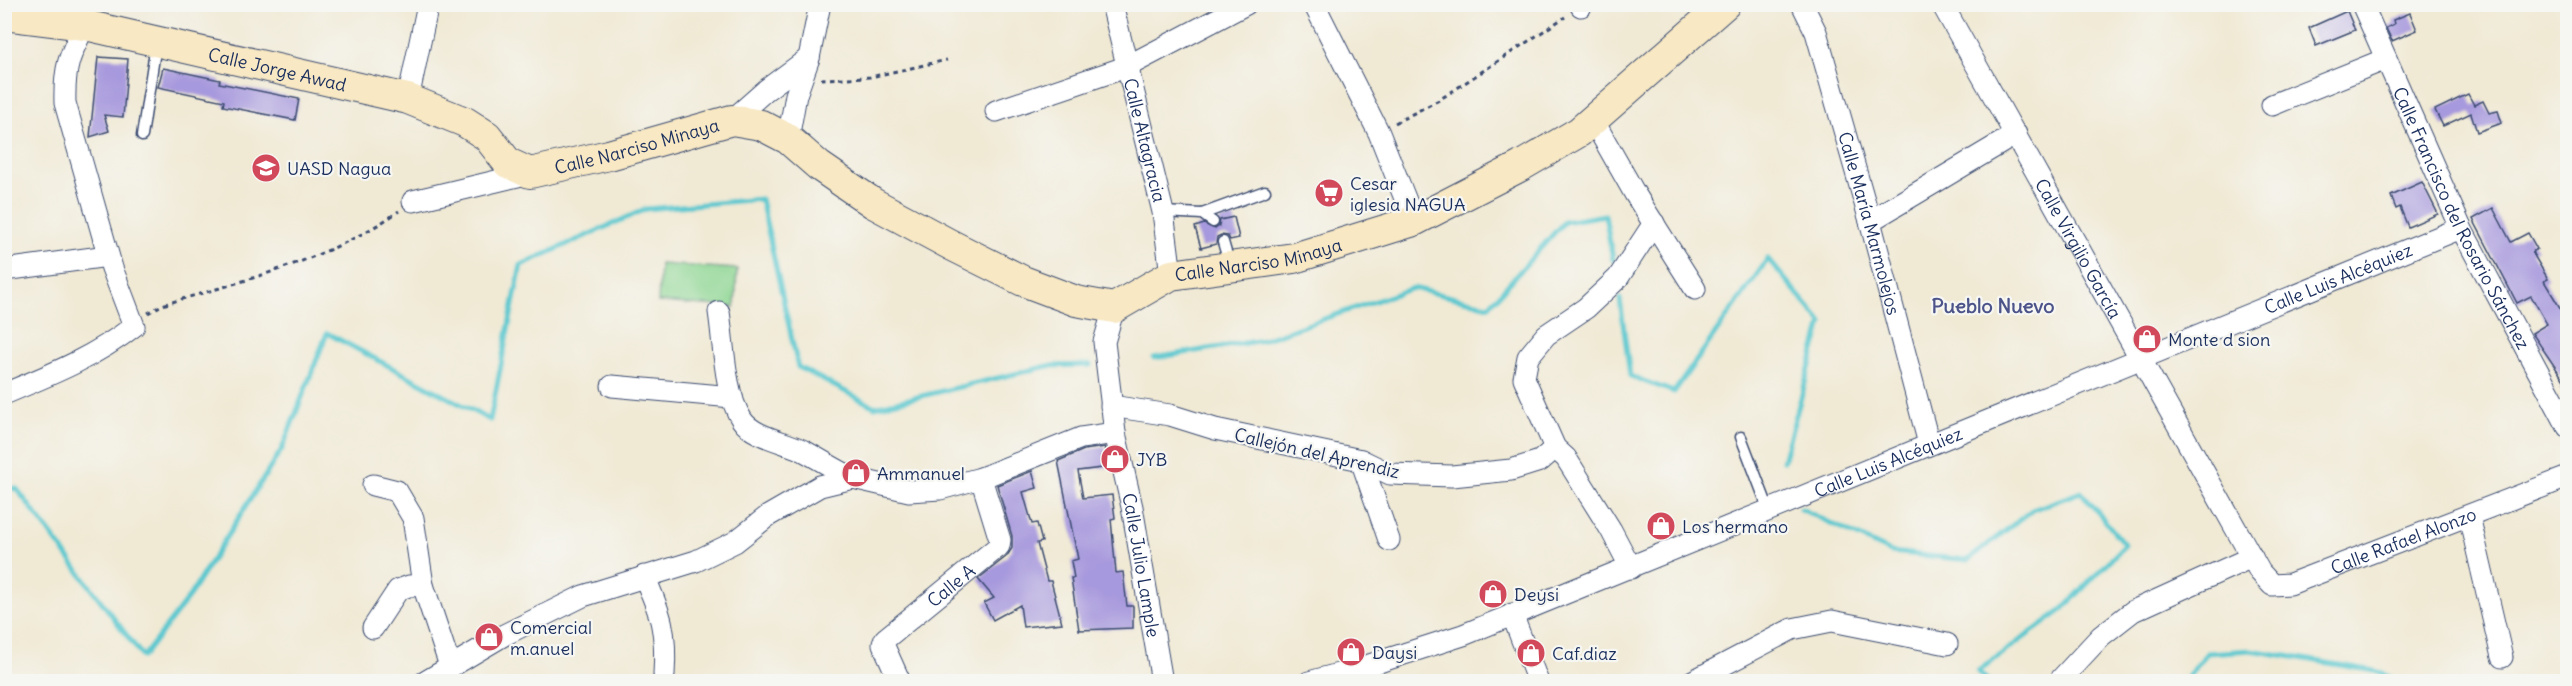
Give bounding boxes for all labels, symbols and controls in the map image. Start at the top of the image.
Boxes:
street label: Calle Jorge Awad [206,42,349,96]
street label: Calle Altagracia [1119,76,1172,204]
street label: Calle Francisco del Rosario Sánchez [2388,83,2536,353]
street label: Calle Narciso Minaya [552,113,722,179]
street label: Calle María Marmolejos [1834,129,1906,317]
school or university icon: UASD Nagua [250,152,282,184]
place label: UASD Nagua [287,157,391,180]
place label: Cesar iglesia NAGUA [1350,172,1465,216]
street label: Calle Virgilio García [2030,174,2127,322]
supermarket icon: Cesar iglesia NAGUA [1313,177,1345,209]
street label: Calle Narciso Minaya [1173,233,1344,286]
street label: Calle Luis Alcéquiez [2261,238,2416,319]
district label: Pueblo Nuevo [1932,293,2054,318]
shop icon: Monte d sion [2131,323,2163,355]
place label: Monte d sion [2168,328,2270,351]
street label: Calle Luis Alcéquiez [1811,421,1966,502]
street label: Callejón del Aprendiz [1232,423,1402,483]
shop icon: JYB [1099,443,1131,475]
place label: JYB [1136,448,1167,471]
shop icon: Ammanuel [840,457,872,489]
place label: Ammanuel [877,462,965,485]
street label: Calle Julio Lample [1118,491,1166,639]
street label: Calle Rafael Alonzo [2327,502,2479,579]
shop icon: Los hermano [1645,510,1677,542]
place label: Los hermano [1682,515,1788,538]
street label: Calle A [922,559,980,612]
shop icon: Deysi [1477,578,1509,610]
place label: Deysi [1514,583,1559,606]
place label: Comercial m.anuel [510,616,592,660]
shop icon: Comercial m.anuel [473,621,505,653]
shop icon: Daysi [1335,636,1367,668]
shop icon: Caf.diaz [1515,637,1547,669]
place label: Daysi [1372,641,1417,664]
place label: Caf.diaz [1552,642,1617,665]

